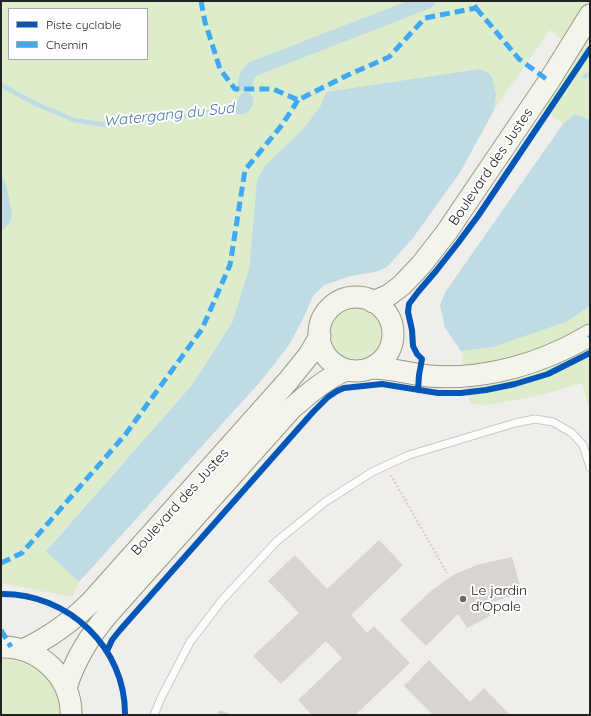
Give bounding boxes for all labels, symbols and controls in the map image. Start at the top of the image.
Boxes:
legend [8,8,148,60]
text: Piste cyclable [46,17,121,32]
text: Chemin [46,37,88,52]
water label: Watergang du Sud [103,99,235,131]
street label: Boulevard des Justes [445,105,537,229]
street label: Boulevard des Justes [128,445,232,559]
place label: Le jardin d'Opale [471,583,527,616]
marker: Le jardin d'Opale [458,594,468,604]

